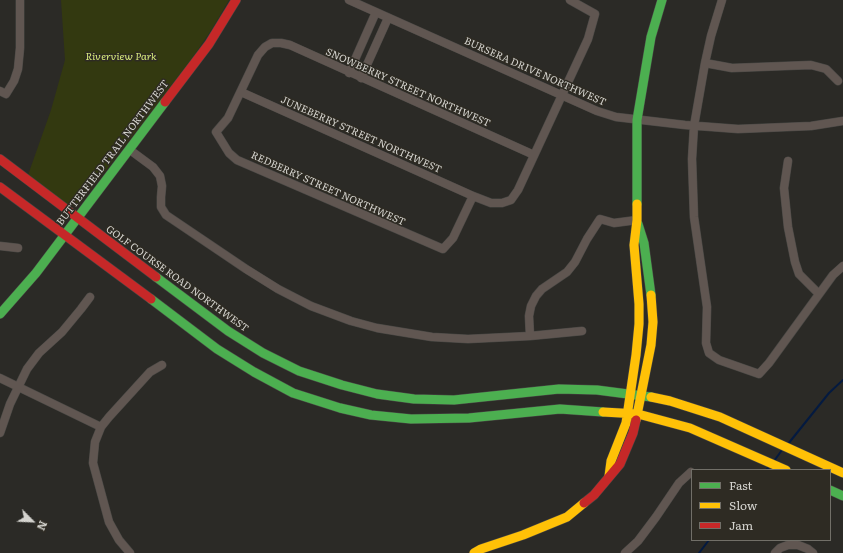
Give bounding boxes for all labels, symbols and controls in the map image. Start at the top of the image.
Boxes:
street label: BURSERA DRIVE NORTHWEST [462,35,608,109]
street label: SNOWBERRY STREET NORTHWEST [324,46,492,130]
park label: Riverview Park [86,51,156,63]
street label: BUTTERFIELD TRAIL NORTHWEST [54,78,172,228]
street label: JUNEBERRY STREET NORTHWEST [279,94,443,176]
street label: REDBERRY STREET NORTHWEST [249,149,407,229]
street label: GOLF COURSE ROAD NORTHWEST [103,223,251,335]
legend [691,469,831,541]
text: Fast [729,476,752,494]
text: Slow [729,496,757,514]
north arrow [12,501,52,541]
text: Jam [729,516,753,534]
text: N [34,518,52,533]

